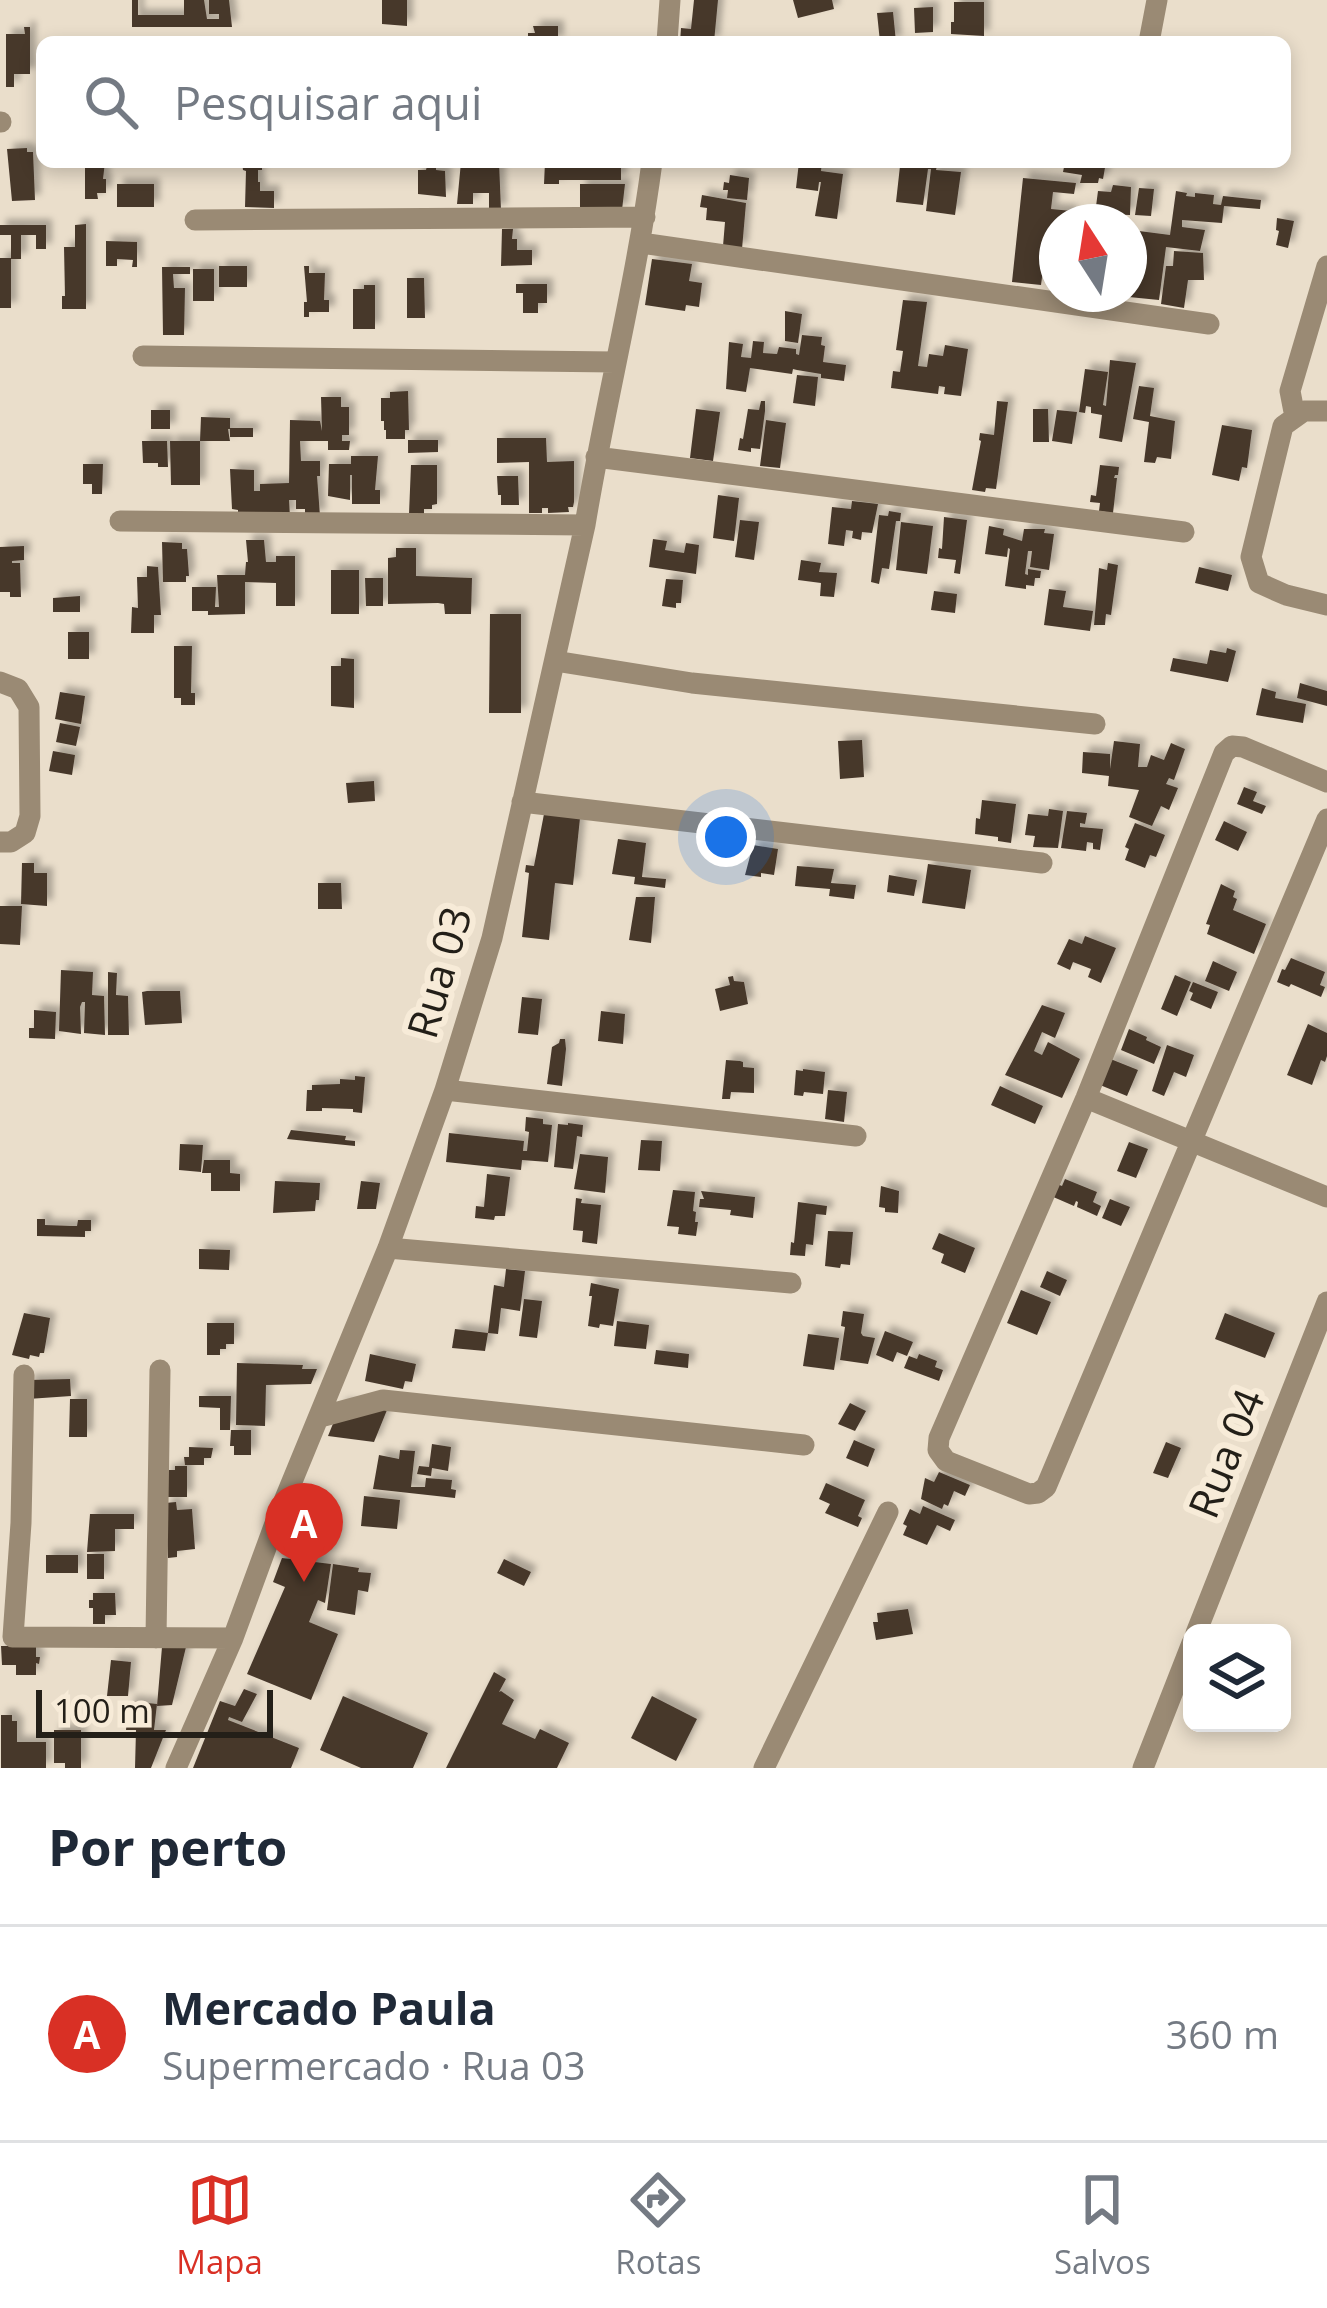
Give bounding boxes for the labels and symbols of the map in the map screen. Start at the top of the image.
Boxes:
north arrow [1039,204,1147,312]
your location [696,807,756,867]
street label: Rua 03 [392,900,484,1044]
street label: Rua 04 [1173,1380,1277,1526]
pin: A [265,1483,343,1582]
scale bar [36,1684,273,1737]

